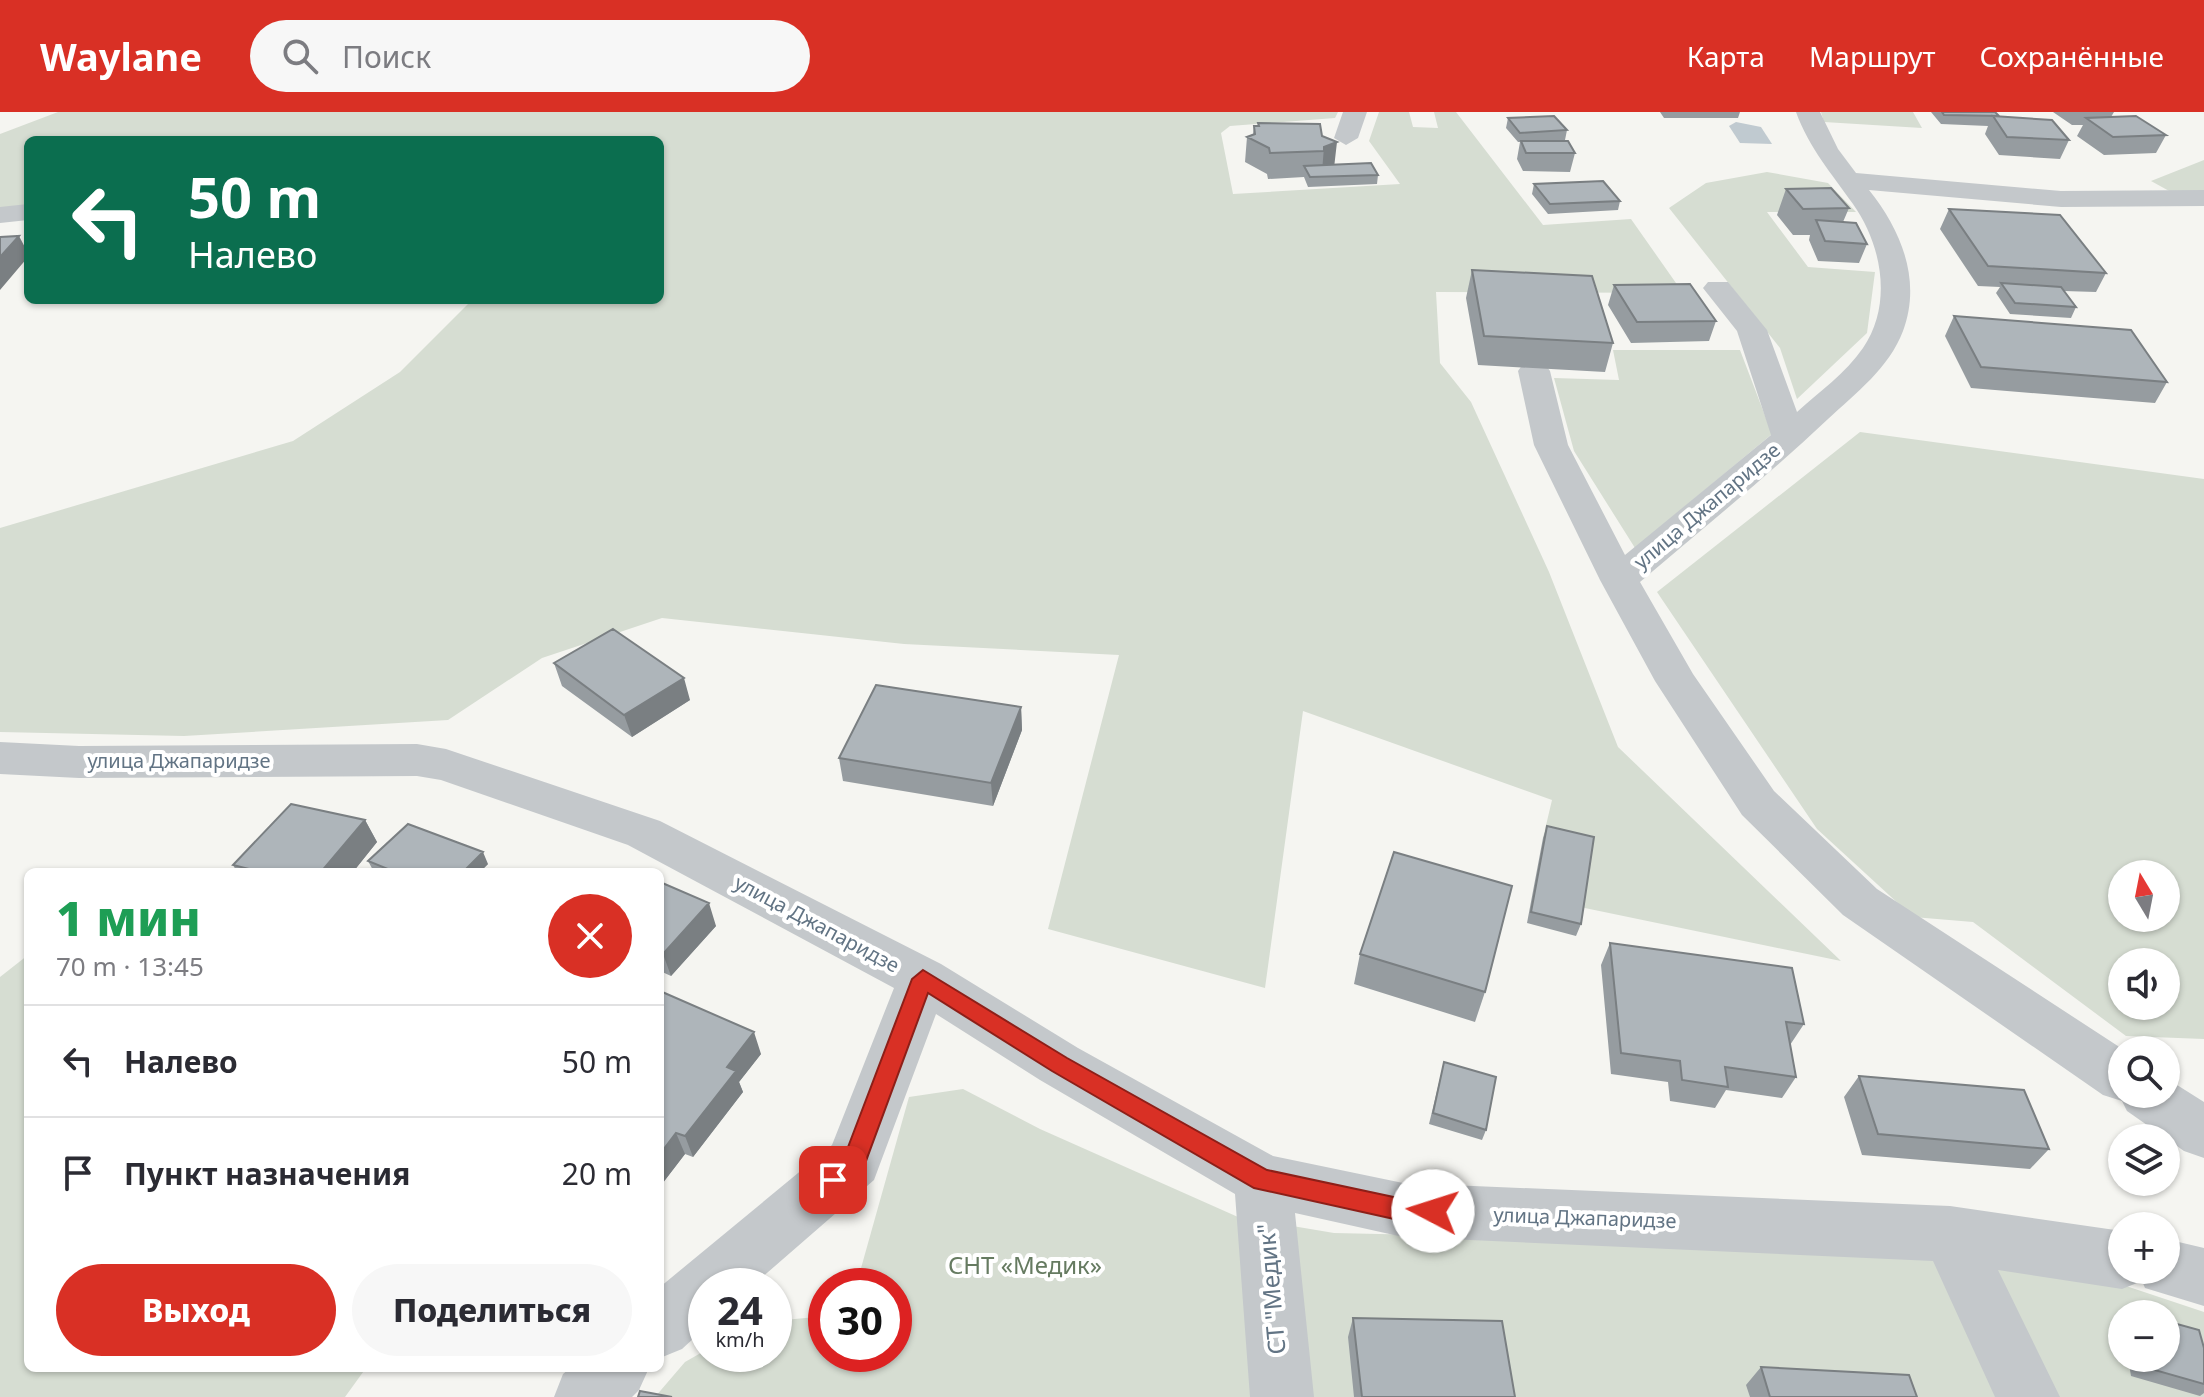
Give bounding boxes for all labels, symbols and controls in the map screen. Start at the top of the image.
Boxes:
search box [250,20,810,92]
text: Waylane [40,30,202,82]
icon: search [278,34,322,78]
text: Поиск [342,36,431,77]
text: Карта [1687,37,1765,75]
text: Маршрут [1809,37,1935,75]
text: Сохранённые [1979,37,2164,75]
text: 50 m [188,158,321,234]
icon: left [56,168,160,272]
text: Налево [188,230,317,279]
street label: улица Джапаридзе [1628,436,1785,575]
street label: улица Джапаридзе [87,747,271,774]
north arrow [2108,860,2180,932]
map controls [2108,860,2180,1372]
street label: улица Джапаридзе [730,869,904,978]
text: 1 мин [56,885,201,950]
button: close [548,894,632,978]
text: 70 m · 13:45 [56,948,204,984]
button: sound [2108,948,2180,1020]
button: search [2108,1036,2180,1108]
icon: left [56,1039,100,1083]
text: Налево [124,1041,238,1082]
text: 50 m [562,1041,632,1082]
button: layers [2108,1124,2180,1196]
pin [799,1146,867,1214]
icon: arrive [56,1151,100,1195]
text: Пункт назначения [124,1153,410,1194]
text: 20 m [562,1153,632,1194]
icon: arrive [811,1158,855,1202]
position arrow [1391,1169,1475,1253]
street label: улица Джапаридзе [1493,1201,1677,1234]
button: + [2108,1212,2180,1284]
street label: СТ "Медик" [1248,1222,1293,1356]
park label: СНТ «Медик» [948,1248,1102,1281]
button: Выход [56,1264,336,1356]
button: Поделиться [352,1264,632,1356]
speed limit sign: 30 [808,1268,912,1372]
text: 24 [717,1282,763,1337]
button: − [2108,1300,2180,1372]
text: km/h [715,1326,765,1353]

